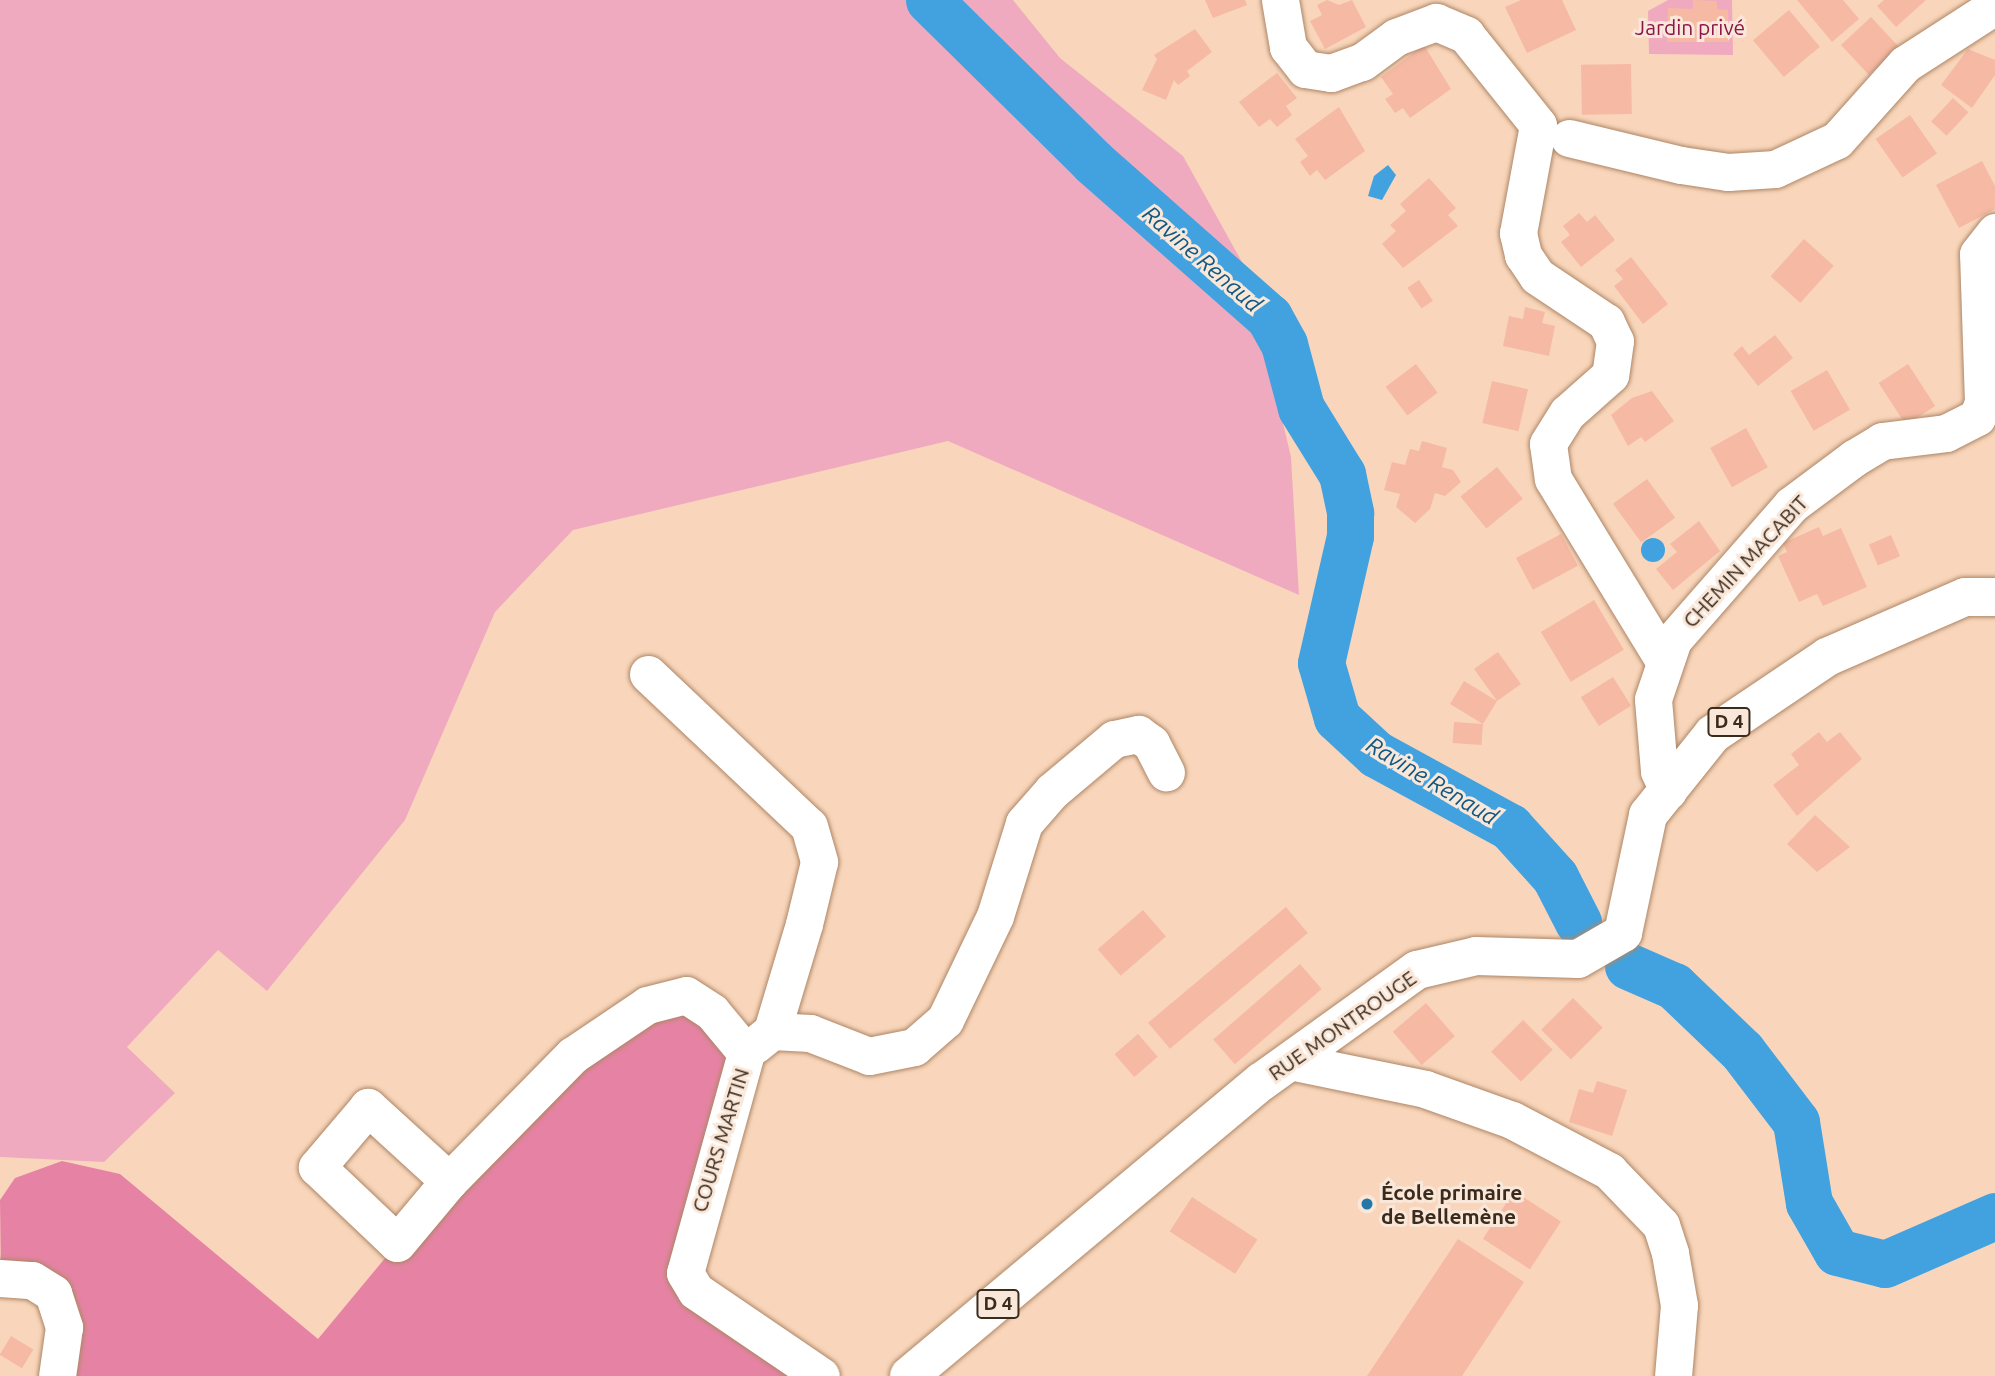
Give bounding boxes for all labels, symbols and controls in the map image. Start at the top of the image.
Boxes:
park label: Jardin privé [1635,14,1745,40]
water label: Ravine Renaud [1137,200,1267,318]
street label: CHEMIN MACABIT [1677,490,1813,632]
road number: D 4 [1706,706,1752,737]
water label: Ravine Renaud [1361,731,1503,831]
street label: RUE MONTROUGE [1263,965,1421,1085]
street label: COURS MARTIN [686,1065,754,1215]
place label: École primaire de Bellemène [1381,1179,1522,1229]
marker: École primaire de Bellemène [1359,1196,1375,1212]
road number: D 4 [975,1288,1021,1320]

